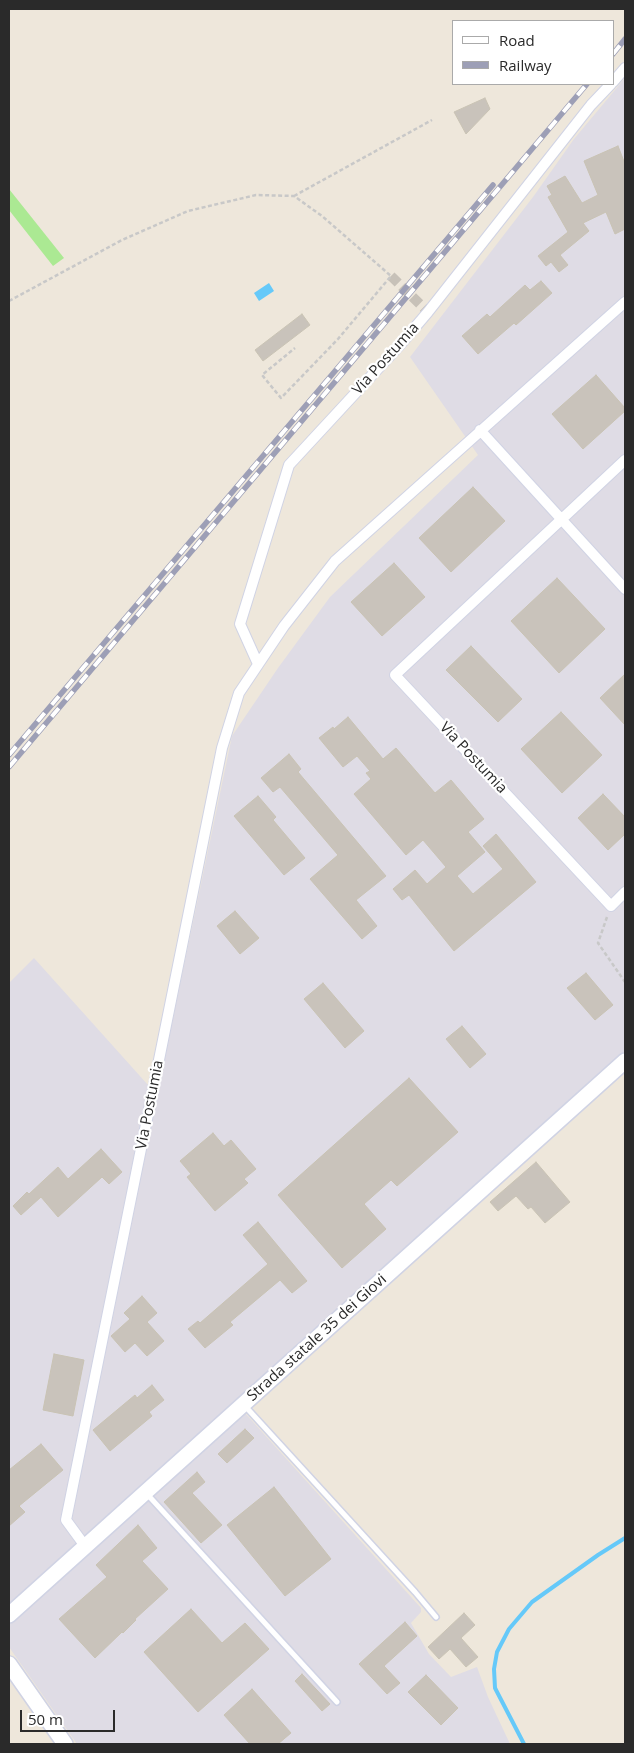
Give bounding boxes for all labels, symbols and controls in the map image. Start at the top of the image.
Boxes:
legend [452,20,614,85]
text: Road [499,30,535,50]
text: Railway [499,55,552,75]
street label: Via Postumia [349,319,423,399]
street label: Via Postumia [435,719,511,797]
street label: Via Postumia [133,1059,167,1151]
street label: Strada statale 35 dei Giovi [244,1271,390,1405]
scale bar [22,1700,118,1732]
text: 50 m [28,1709,63,1729]

